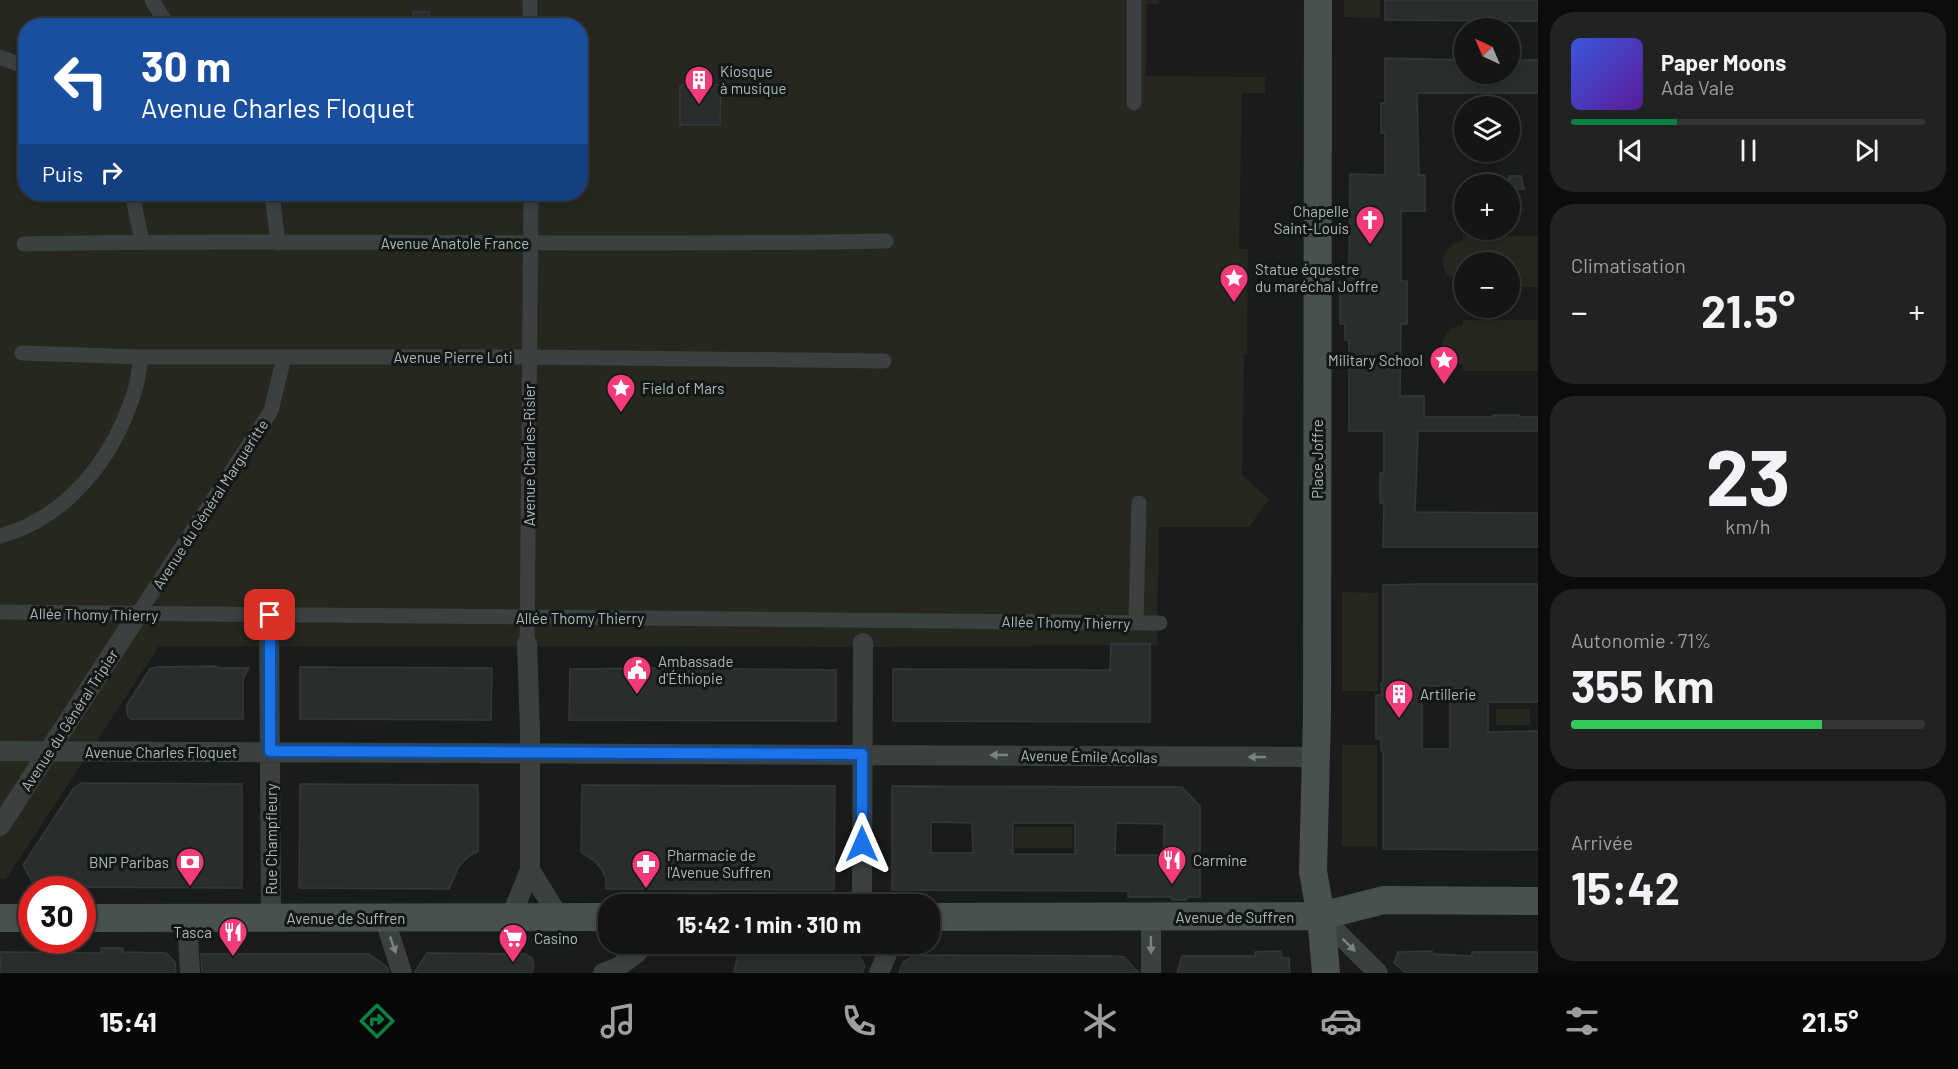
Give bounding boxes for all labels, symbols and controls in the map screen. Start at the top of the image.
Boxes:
north arrow [1454,18,1520,84]
map controls [1454,18,1520,318]
text: 30 m [141,40,231,90]
icon: left [42,42,120,120]
text: Paper Moons [1661,49,1786,75]
place label: Kiosque à musique [720,62,786,97]
building icon: Kiosque à musique [683,64,715,106]
text: Ada Vale [1661,75,1734,99]
text: Avenue Charles Floquet [141,91,415,123]
button: layers [1454,96,1520,162]
icon: previous [1614,134,1647,167]
icon: pause [1732,134,1765,167]
icon: next [1850,134,1883,167]
icon: right [95,156,128,189]
text: Puis [42,160,83,186]
button: + [1454,174,1520,240]
place label: Chapelle Saint-Louis [1274,202,1349,237]
church icon: Chapelle Saint-Louis [1354,204,1386,246]
street label: Avenue Anatole France [381,234,529,252]
button: − [1454,252,1520,318]
text: Climatisation [1571,253,1686,277]
place label: Statue équestre du maréchal Joffre [1255,260,1378,295]
place icon: Statue équestre du maréchal Joffre [1218,262,1250,304]
text: 21.5° [1701,283,1795,337]
text: − [1571,291,1588,331]
text: + [1909,291,1925,331]
place icon: Military School [1428,344,1460,386]
street label: Avenue Pierre Loti [393,348,513,366]
place label: Military School [1328,351,1423,369]
place icon: Field of Mars [605,372,637,414]
place label: Field of Mars [642,379,724,397]
street label: Avenue Charles-Risler [520,383,538,526]
street label: Avenue du Général Margueritte [148,416,272,592]
street label: Place Joffre [1308,419,1326,499]
text: 23 [1706,428,1790,522]
text: km/h [1725,514,1771,538]
pin [244,589,295,640]
icon: arrive [253,598,286,631]
street label: Allée Thomy Thierry [30,604,159,624]
street label: Allée Thomy Thierry [516,609,644,627]
street label: Allée Thomy Thierry [1002,612,1131,632]
text: Autonomie · 71% [1571,628,1711,652]
street label: Avenue du Général Tripier [16,645,122,794]
place label: Ambassade d'Éthiopie [658,652,733,687]
public building icon: Ambassade d'Éthiopie [621,654,653,696]
text: 355 km [1571,658,1714,712]
building icon: Artillerie [1383,678,1415,720]
place label: Artillerie [1420,685,1476,703]
street label: Avenue Charles Floquet [85,743,237,761]
street label: Avenue Émile Acollas [1020,746,1158,766]
one-way arrow [989,750,1008,760]
one-way arrow [1247,752,1266,762]
street label: Rue Champfleury [262,783,280,895]
position arrow [830,812,894,876]
text: Arrivée [1571,830,1633,854]
restaurant icon: Carmine [1156,844,1188,886]
bank icon: BNP Paribas [174,846,206,888]
place label: Pharmacie de l'Avenue Suffren [667,846,771,881]
pharmacy icon: Pharmacie de l'Avenue Suffren [630,848,662,890]
place label: Carmine [1193,851,1247,869]
place label: BNP Paribas [89,853,169,871]
text: 15:42 [1571,860,1680,914]
speed limit sign: 30 [18,876,96,954]
street label: Avenue de Suffren [1176,908,1294,926]
street label: Avenue de Suffren [287,909,405,927]
text: 15:42 · 1 min · 310 m [677,911,861,937]
restaurant icon: Tasca [217,916,249,958]
supermarket icon: Casino [497,922,529,964]
place label: Tasca [173,923,212,941]
place label: Casino [534,929,578,947]
one-way arrow [389,936,398,954]
one-way arrow [1147,936,1156,955]
one-way arrow [1342,937,1356,951]
icon: directions [356,1000,398,1042]
icon: music [597,1000,639,1042]
icon: phone [838,1000,880,1042]
icon: climate [1079,1000,1121,1042]
icon: car [1320,1000,1362,1042]
icon: filters [1561,1000,1603,1042]
text: 15:41 [100,1005,157,1037]
text: 21.5° [1802,1005,1858,1037]

